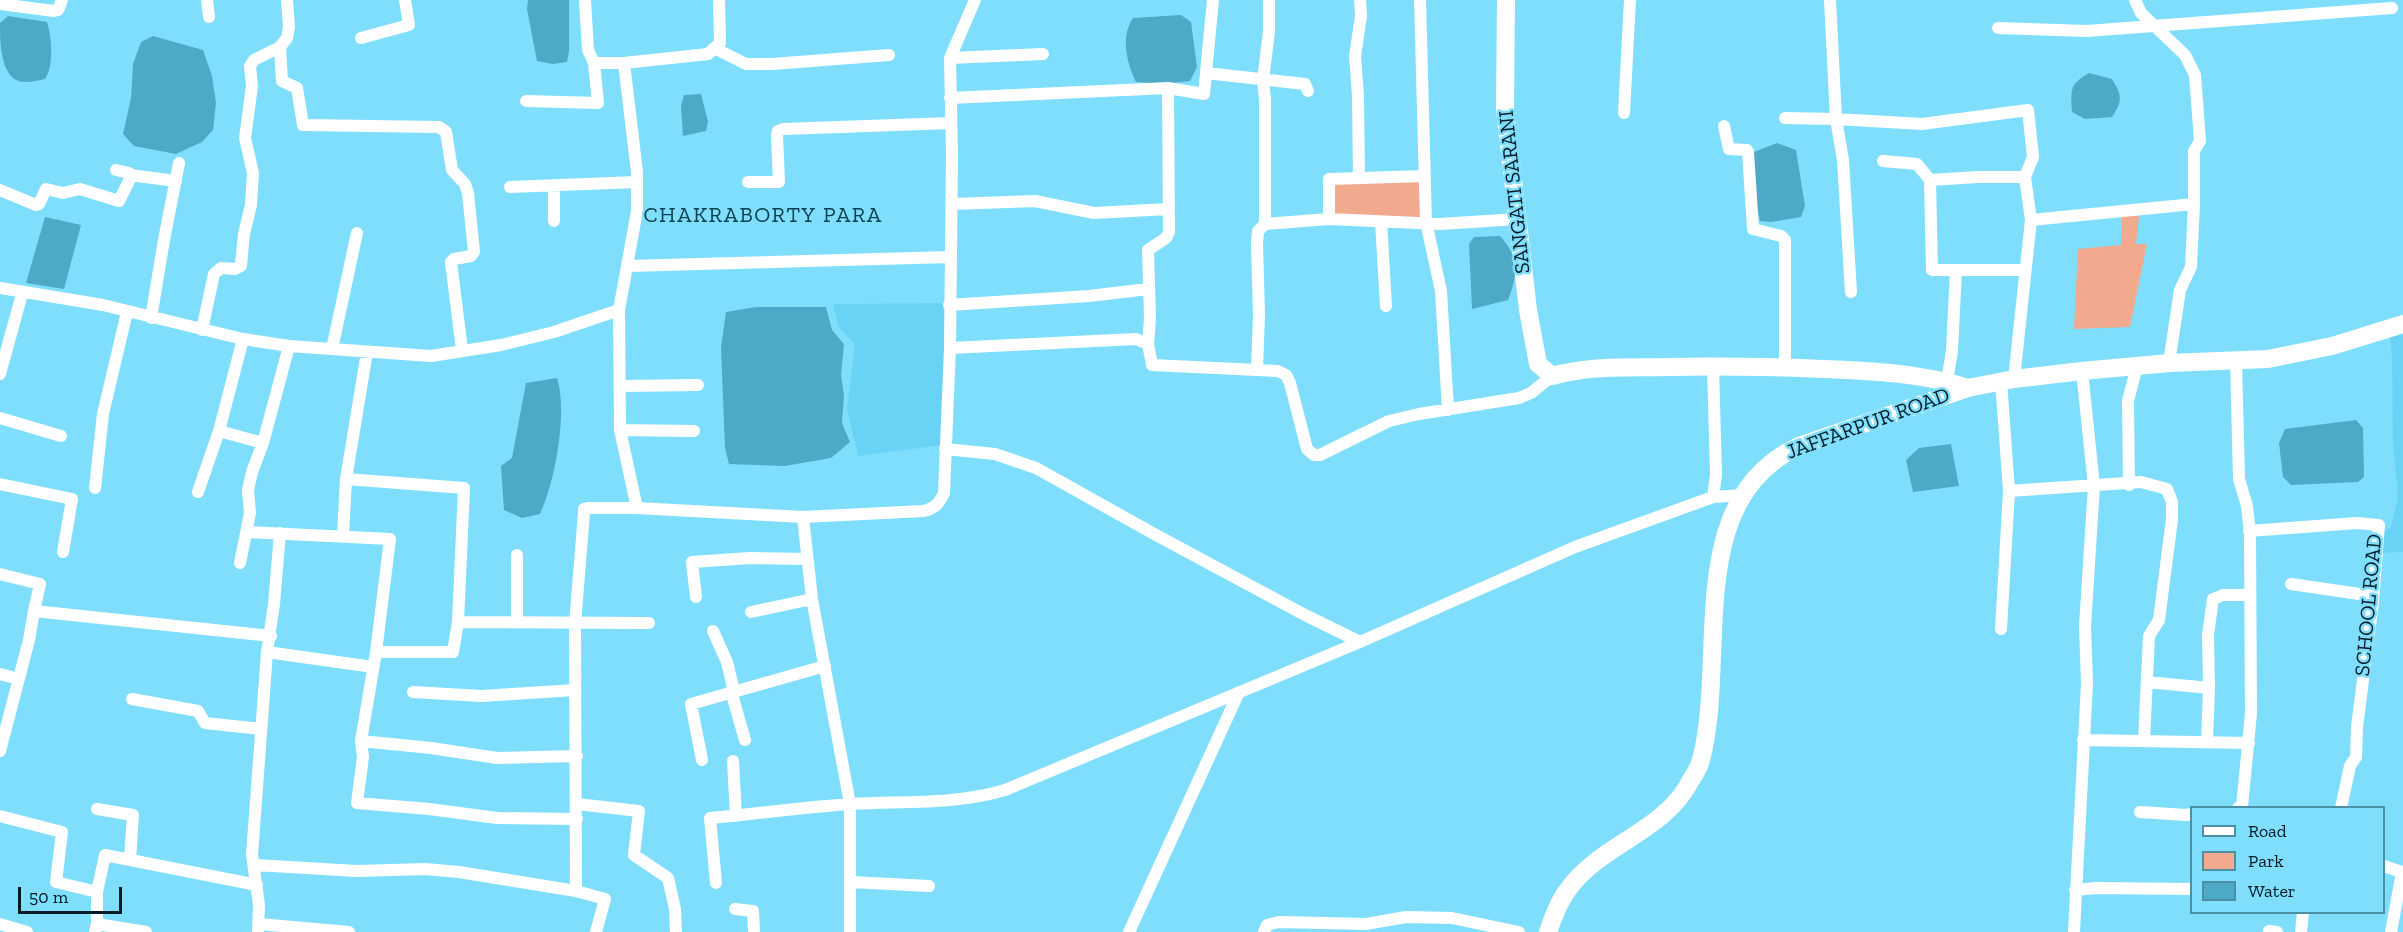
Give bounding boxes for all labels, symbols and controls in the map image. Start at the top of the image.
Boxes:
street label: SANGATI SARANI [1494,109,1536,275]
district label: CHAKRABORTY PARA [643,203,883,229]
street label: JAFFARPUR ROAD [1783,383,1953,465]
street label: SCHOOL ROAD [2350,533,2388,677]
legend [2190,806,2385,914]
text: Road [2248,820,2287,842]
text: Park [2248,850,2284,872]
scale bar [21,875,124,913]
text: Water [2248,880,2295,902]
text: 50 m [29,886,68,908]

